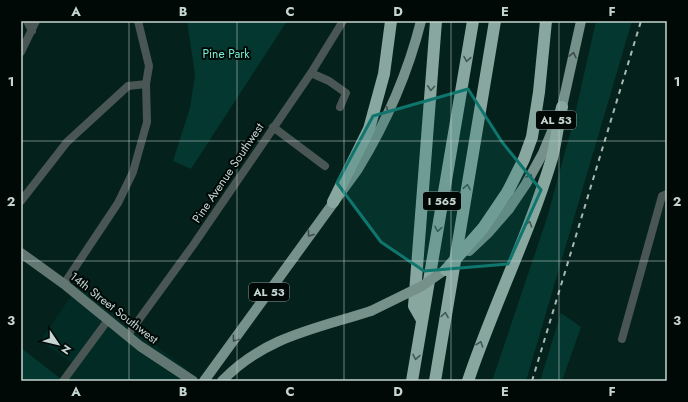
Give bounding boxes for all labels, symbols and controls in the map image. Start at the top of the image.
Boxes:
text: A [70,2,81,21]
text: B [179,2,188,21]
text: C [285,2,295,21]
text: D [393,2,403,21]
text: E [501,2,509,21]
text: F [608,2,616,21]
park label: Pine Park [202,45,250,63]
one-way arrow [569,52,577,58]
one-way arrow [463,56,471,63]
text: 1 [8,72,14,91]
text: 1 [674,72,680,91]
one-way arrow [427,85,436,91]
one-way arrow [386,106,394,114]
road number: AL 53 [536,111,576,129]
street label: Pine Avenue Southwest [188,119,268,227]
one-way arrow [525,173,533,181]
one-way arrow [462,183,470,190]
text: 2 [7,192,15,211]
road number: I 565 [423,192,461,210]
text: 2 [673,192,681,211]
one-way arrow [524,220,533,227]
one-way arrow [434,226,442,232]
one-way arrow [308,229,315,236]
street label: 14th Street Southwest [66,268,162,348]
road number: AL 53 [249,283,289,301]
text: 3 [7,311,15,330]
text: 3 [673,311,681,330]
one-way arrow [441,312,449,318]
north arrow [38,324,78,364]
one-way arrow [232,335,239,342]
one-way arrow [476,341,484,348]
text: N [57,342,75,358]
one-way arrow [412,354,421,360]
text: A [70,382,81,401]
text: B [179,382,188,401]
text: C [285,382,295,401]
text: D [393,382,403,401]
text: E [501,382,509,401]
text: F [608,382,616,401]

